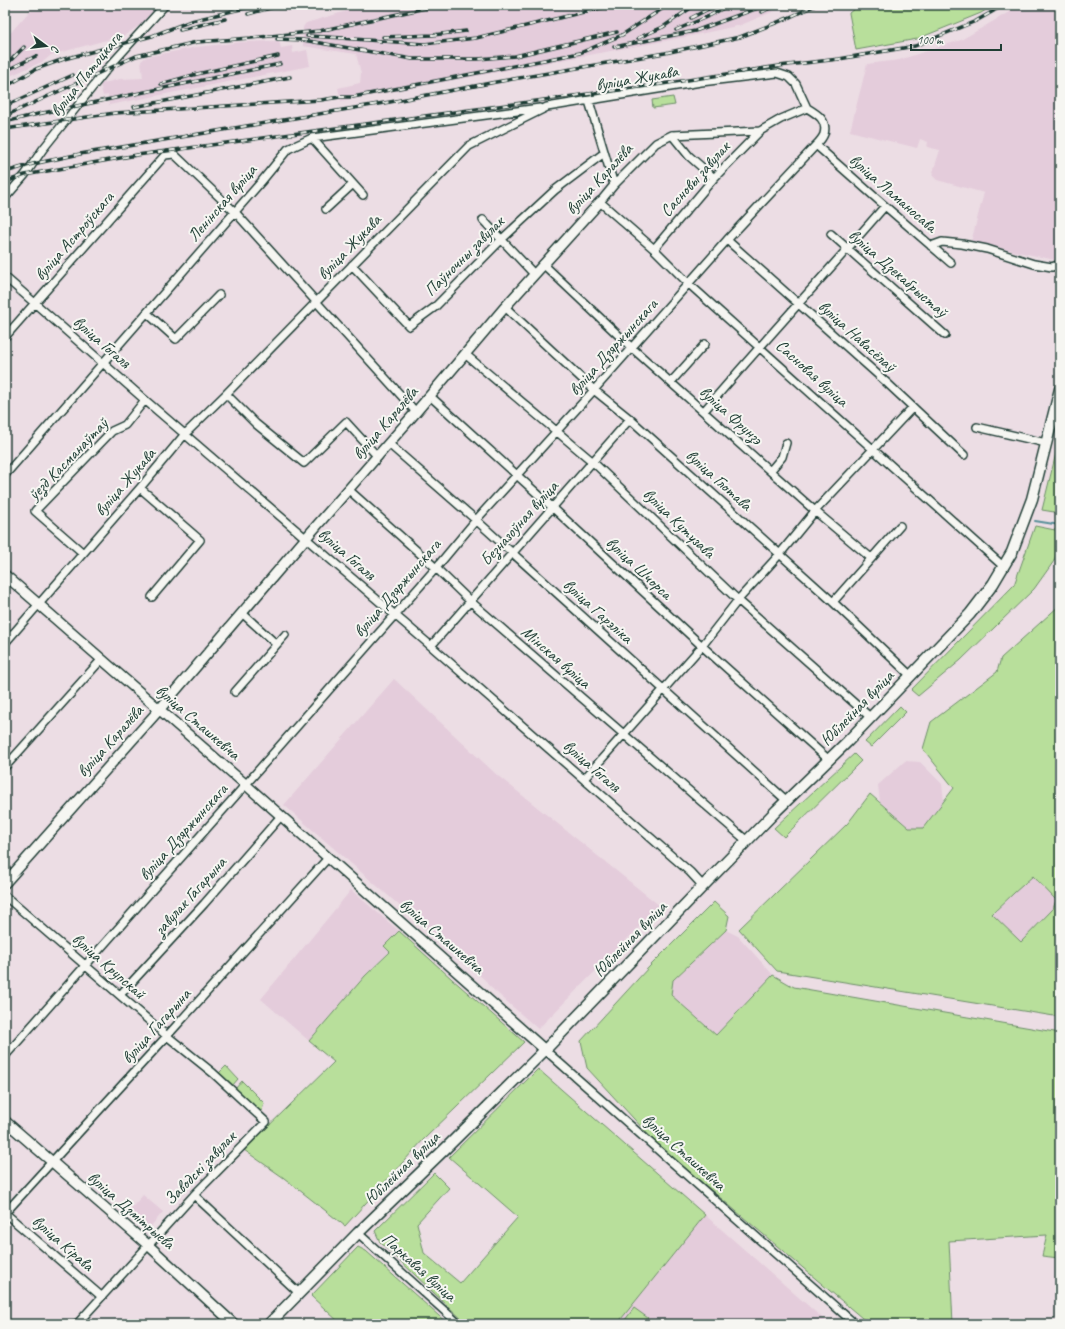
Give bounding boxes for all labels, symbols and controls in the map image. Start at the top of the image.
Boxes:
north arrow [26,26,66,66]
street label: вуліца Патоцкага [45,26,127,121]
scale bar [911,26,1001,52]
text: 100 m [917,32,944,48]
text: С [48,44,63,55]
street label: вуліца Жукава [594,60,681,96]
street label: Сасновы завулак [656,136,736,222]
street label: вуліца Каралёва [561,138,638,219]
street label: вуліца Ламаносава [845,149,943,238]
street label: Ленінская вуліца [183,159,262,246]
street label: вуліца Астроўскага [30,186,119,285]
street label: вуліца Жукава [313,209,387,284]
street label: Паўночны завулак [420,210,510,301]
street label: вуліца Дзекабрыстаў [843,224,953,324]
street label: вуліца Дзяржынскага [564,293,664,400]
street label: вуліца Навасёлаў [814,296,902,378]
street label: вуліца Гогаля [69,311,136,373]
street label: Сасновая вуліца [771,335,854,412]
street label: вуліца Каралёва [348,381,423,464]
street label: вуліца Фрунзэ [694,381,768,451]
street label: ўезд Касманаўтаў [23,412,115,506]
street label: вуліца Жукава [90,443,161,520]
street label: вуліца Глотава [681,445,758,516]
street label: Безназоўная вуліца [475,475,564,570]
street label: вуліца Кутузава [639,483,720,563]
street label: вуліца Гогаля [314,523,381,585]
street label: вуліца Шчорса [601,532,678,605]
street label: вуліца Дзяржынскага [349,534,447,642]
street label: вуліца Гарэліка [559,574,638,649]
street label: Мінская вуліца [517,621,596,694]
street label: Юбілейная вуліца [816,665,899,750]
street label: вуліца Сташкевіча [151,680,246,765]
street label: вуліца Каралёва [72,699,149,781]
street label: вуліца Гогаля [559,735,626,797]
street label: вуліца Дзяржынскага [134,778,234,885]
street label: завулак Гагарына [148,851,233,942]
street label: вуліца Сташкевіча [395,894,490,979]
street label: Юбілейная вуліца [589,896,672,981]
street label: вуліца Крупскай [68,928,151,1004]
street label: вуліца Гагарына [117,983,196,1068]
street label: вуліца Сташкевіча [638,1109,731,1196]
street label: Заводскі завулак [160,1125,242,1210]
street label: Юбілейная вуліца [360,1126,445,1209]
street label: вуліца Дзмітрыева [82,1166,180,1255]
street label: вуліца Кірава [28,1210,99,1276]
street label: Паркавая вуліца [377,1228,462,1307]

